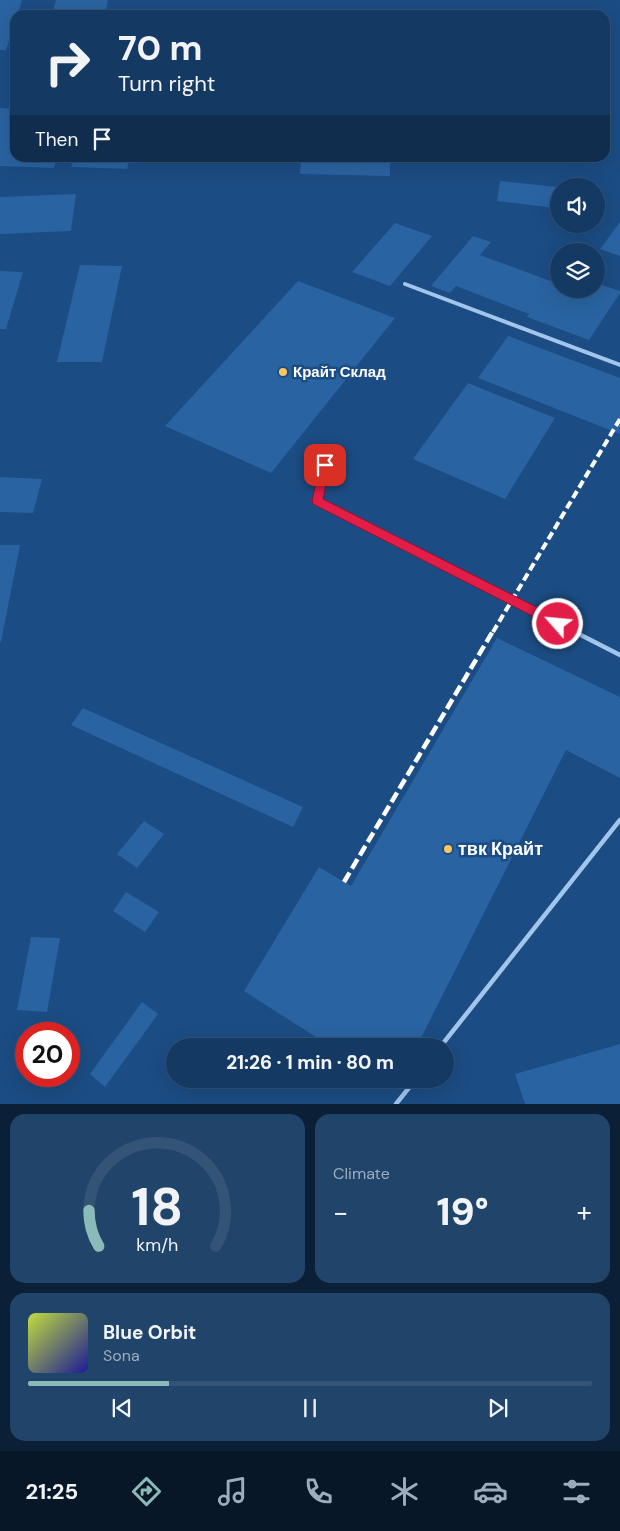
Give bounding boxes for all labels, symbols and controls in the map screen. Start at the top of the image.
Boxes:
text: 70 m [118,25,202,71]
icon: right [35,30,100,95]
text: Turn right [118,69,215,98]
icon: arrive [88,125,116,153]
text: Then [35,127,78,152]
map controls [550,178,605,298]
button: sound [550,178,605,233]
button: layers [550,243,605,298]
place label: Крайт Склад [293,362,386,382]
marker: Крайт Склад [277,366,289,378]
pin [304,444,346,486]
icon: arrive [311,451,339,479]
position arrow [531,597,583,649]
place label: твк Крайт [458,837,543,861]
marker: твк Крайт [442,843,454,855]
speed limit sign: 20 [15,1022,80,1087]
text: 21:26 · 1 min · 80 m [226,1050,394,1075]
text: Climate [333,1163,390,1184]
text: 18 [132,1173,183,1241]
text: 19° [436,1187,489,1237]
text: − [333,1194,348,1231]
text: + [577,1194,592,1231]
text: km/h [136,1233,179,1257]
text: Blue Orbit [103,1320,196,1345]
text: Sona [103,1345,140,1366]
icon: previous [108,1394,136,1422]
icon: pause [296,1394,324,1422]
icon: next [484,1394,512,1422]
icon: directions [129,1474,164,1509]
icon: music [215,1474,250,1509]
icon: phone [301,1474,336,1509]
icon: climate [387,1474,422,1509]
icon: car [473,1474,508,1509]
icon: filters [559,1474,594,1509]
text: 21:25 [26,1477,78,1506]

